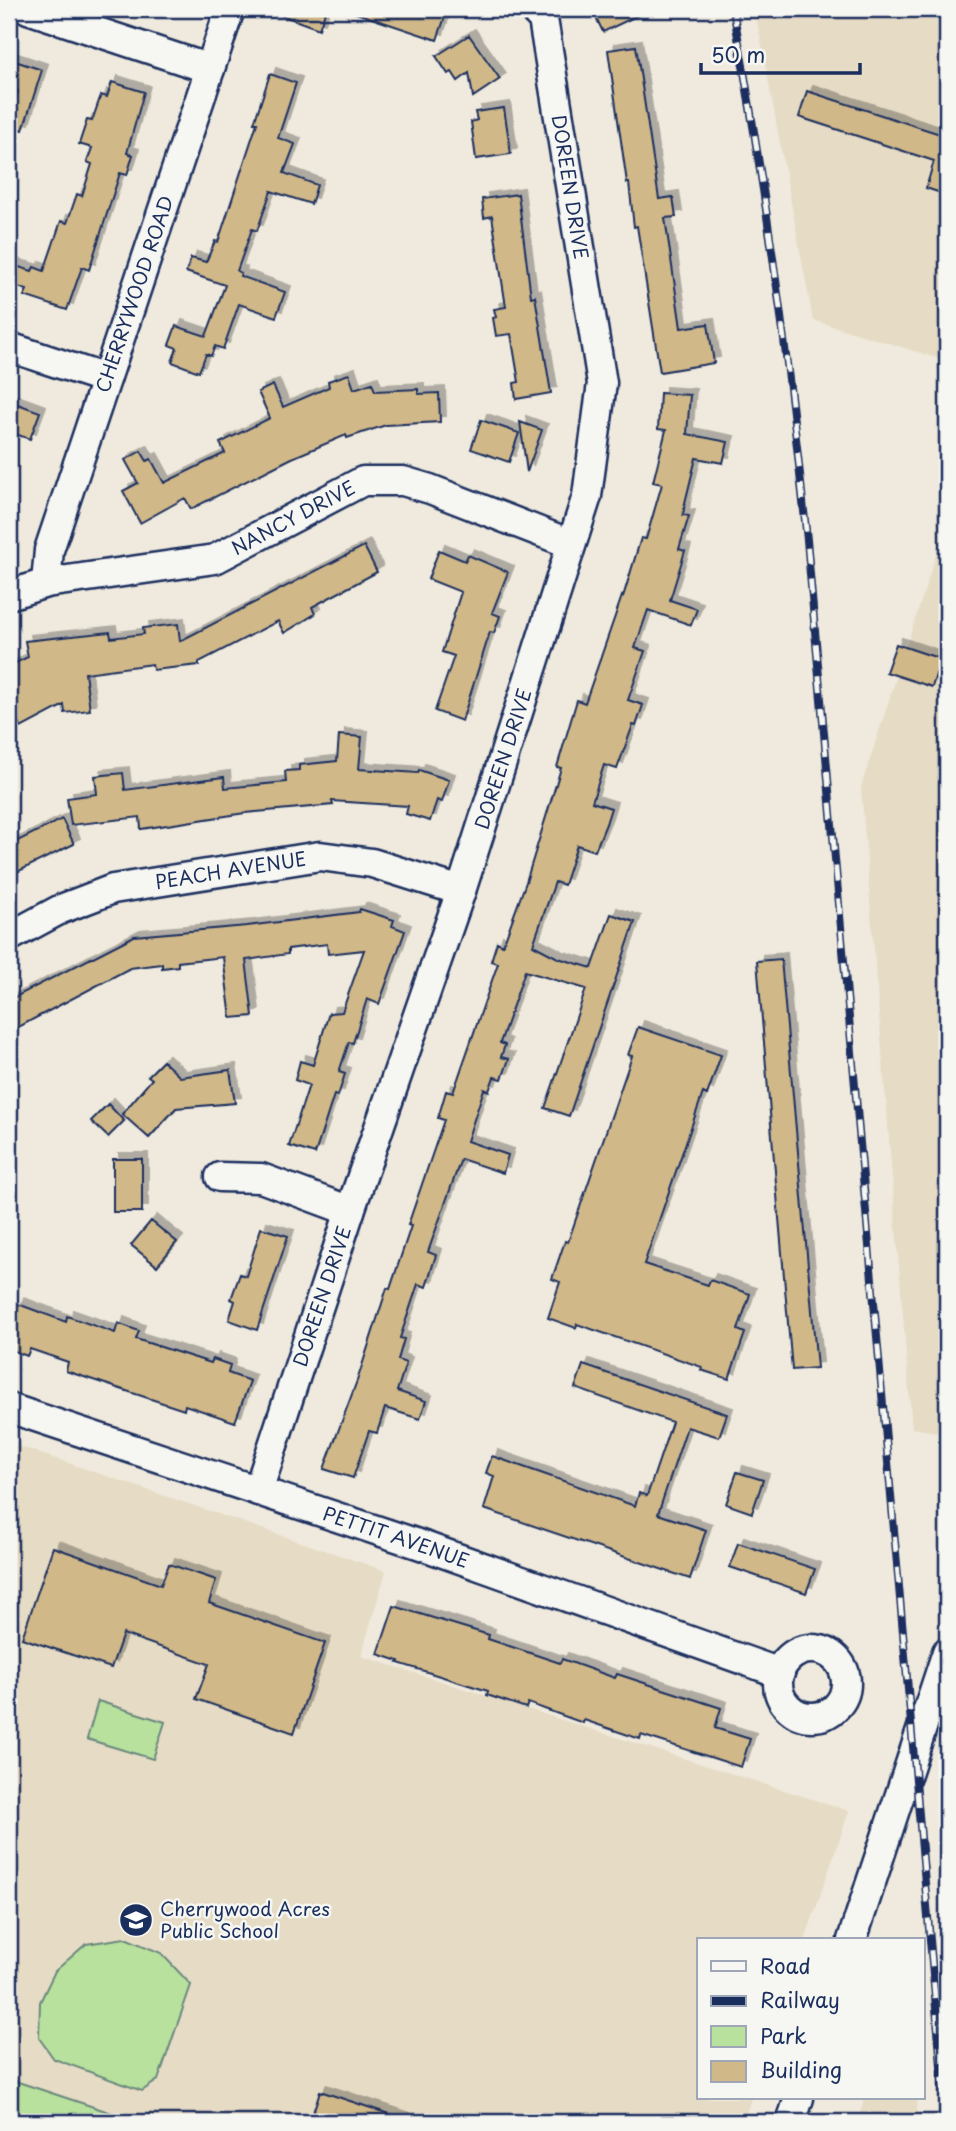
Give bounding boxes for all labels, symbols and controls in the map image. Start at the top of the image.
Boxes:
scale bar [701,32,860,76]
text: 50 m [711,38,765,70]
street label: DOREEN DRIVE [546,112,596,261]
street label: CHERRYWOOD ROAD [88,192,180,396]
street label: NANCY DRIVE [226,473,360,561]
street label: DOREEN DRIVE [467,685,538,833]
street label: PEACH AVENUE [153,843,308,895]
street label: DOREEN DRIVE [285,1222,357,1370]
street label: PETTIT AVENUE [320,1498,473,1574]
place label: Cherrywood Acres Public School [160,1894,330,1944]
school or university icon: Cherrywood Acres Public School [117,1901,155,1939]
legend [697,1938,925,2100]
text: Road [760,1949,811,1981]
text: Railway [760,1983,840,2015]
text: Park [760,2019,807,2051]
text: Building [760,2053,842,2085]

